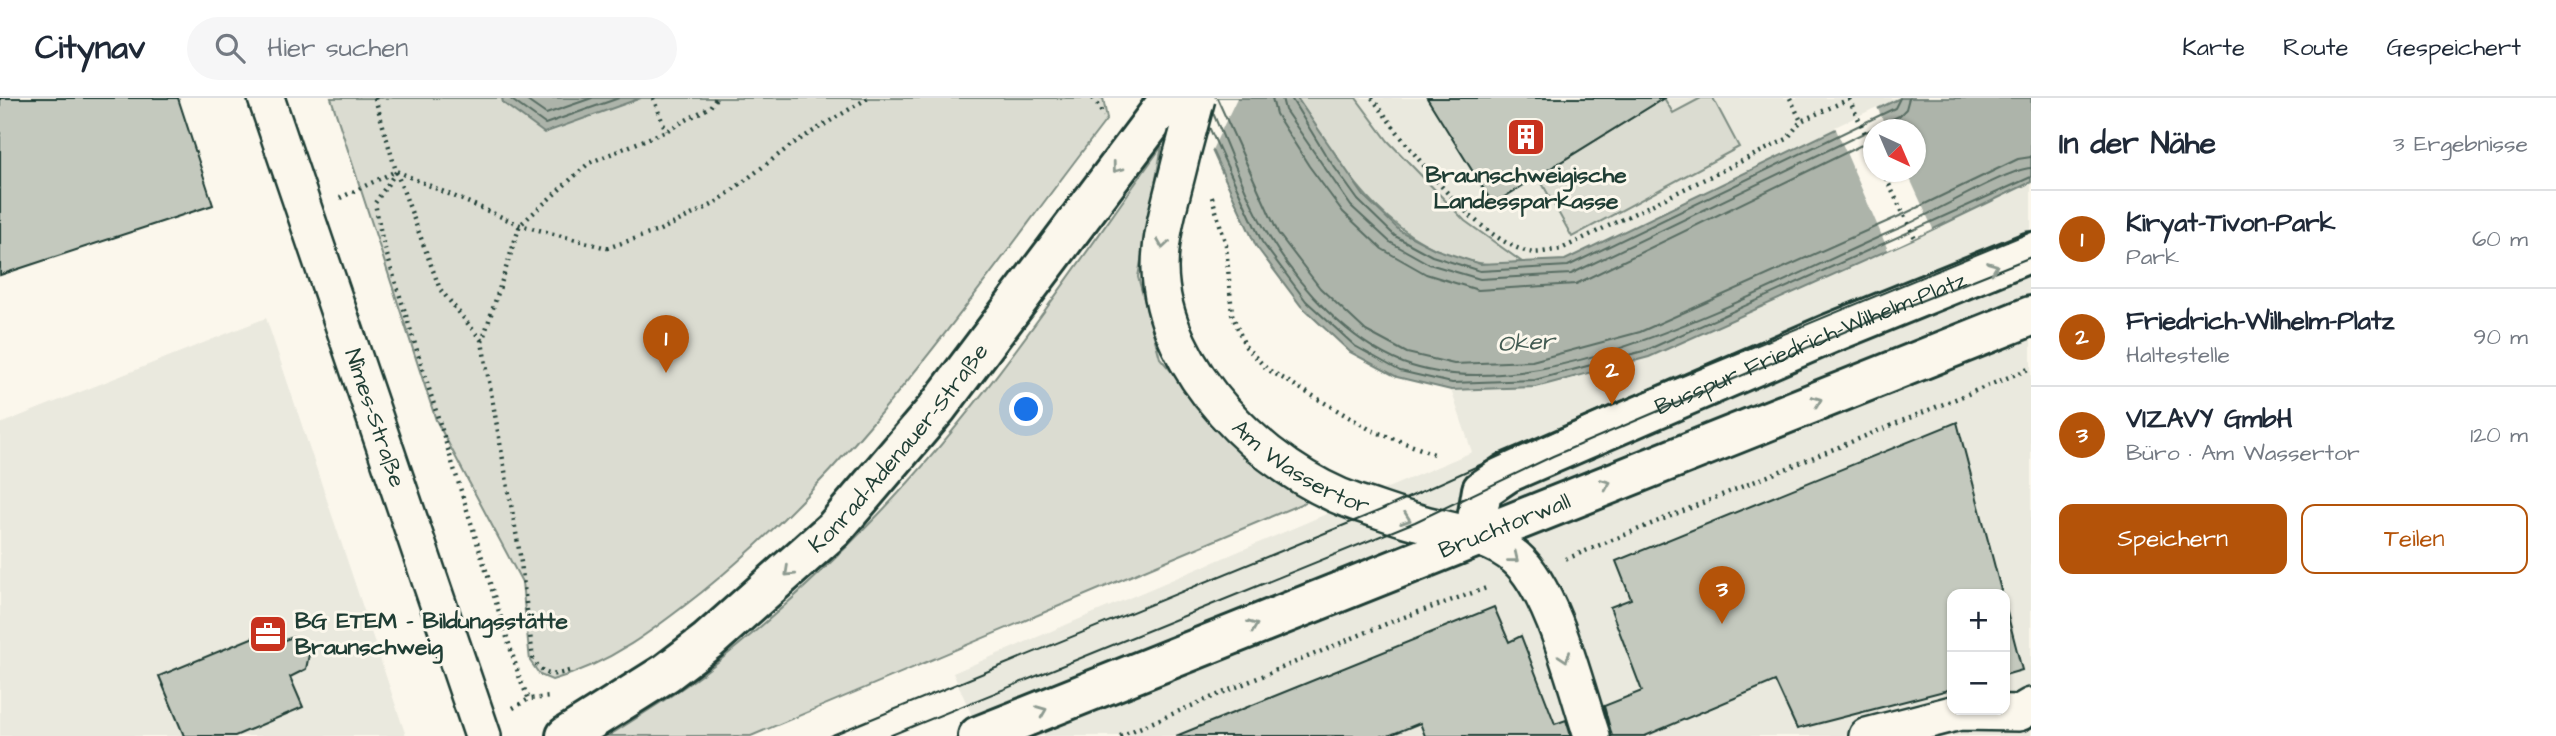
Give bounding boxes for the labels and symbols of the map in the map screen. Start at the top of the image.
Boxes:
building icon: Braunschweigische Landessparkasse [1505,116,1547,158]
north arrow [1863,119,1926,182]
place label: Braunschweigische Landessparkasse [1425,159,1627,217]
one-way arrow [1113,160,1126,173]
one-way arrow [1156,239,1171,250]
one-way arrow [1987,262,1999,276]
street label: Busspur Friedrich-Wilhelm-Platz [1650,264,1972,423]
pin: 1 [643,315,689,373]
water label: Oker [1497,324,1558,361]
street label: Konrad-Adenauer-Straße [802,337,996,560]
street label: Nîmes-Straße [336,345,413,491]
pin: 2 [1589,347,1635,405]
your location [1009,392,1043,426]
one-way arrow [1811,396,1823,410]
street label: Am Wassertor [1225,412,1374,522]
one-way arrow [1599,478,1611,492]
street label: Bruchtorwall [1434,485,1575,567]
one-way arrow [1400,510,1412,525]
one-way arrow [1507,549,1519,562]
one-way arrow [784,563,797,576]
pin: 3 [1699,566,1745,624]
place label: BG ETEM - Bildungsstätte Braunschweig [295,605,569,664]
office icon: BG ETEM - Bildungsstätte Braunschweig [247,613,289,655]
one-way arrow [1247,621,1259,635]
one-way arrow [1557,651,1571,663]
one-way arrow [1035,705,1047,719]

